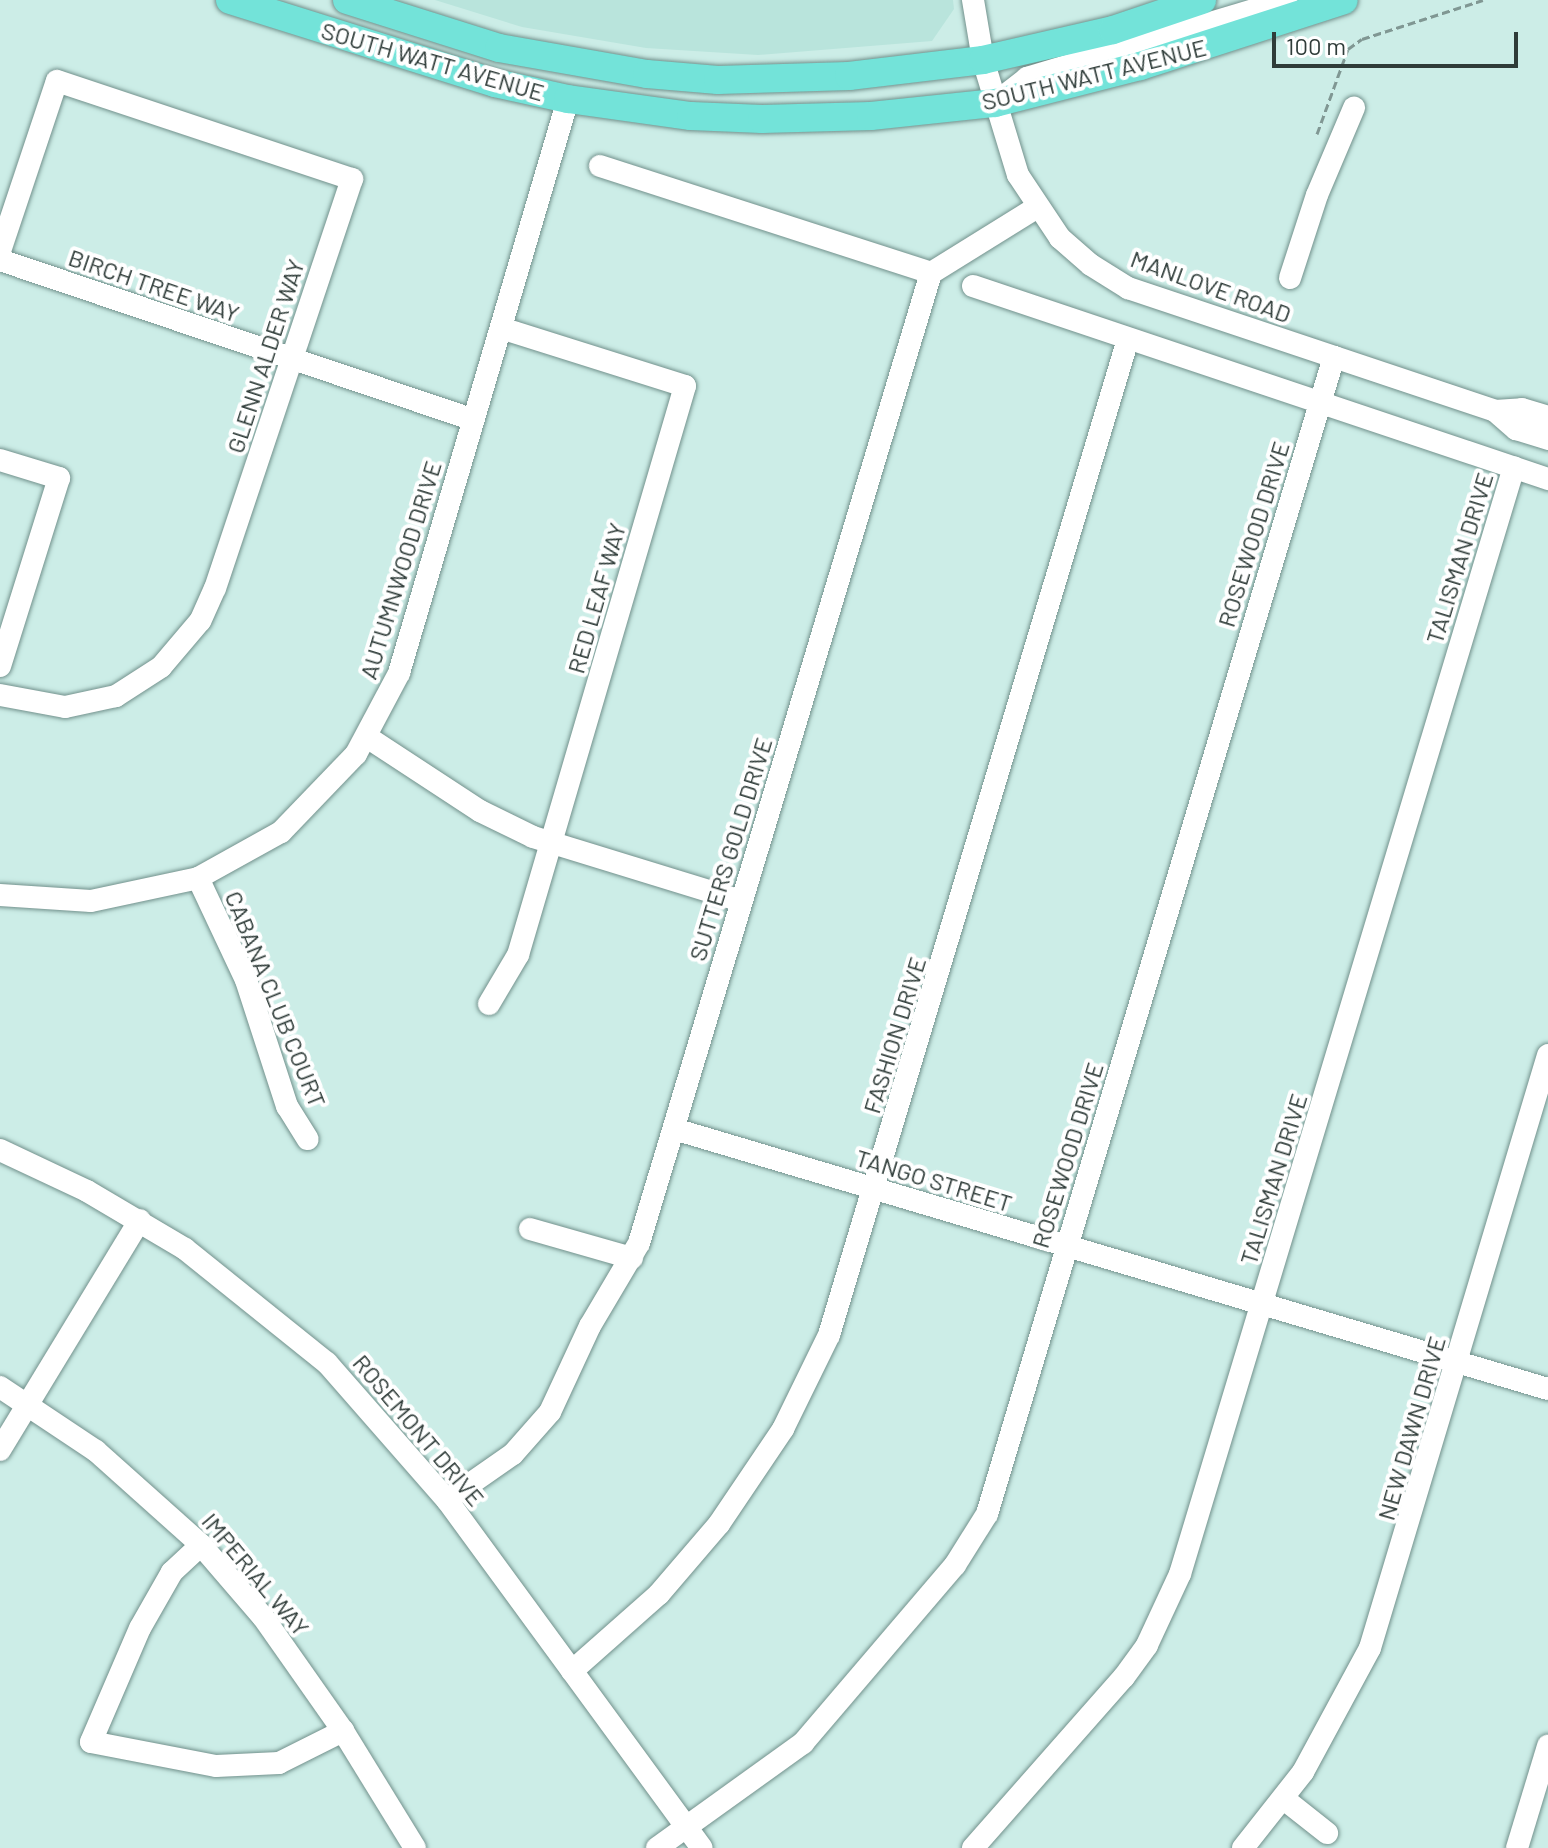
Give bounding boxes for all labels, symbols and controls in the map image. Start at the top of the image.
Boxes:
street label: SOUTH WATT AVENUE [318,15,548,107]
scale bar [1276,16,1522,66]
text: 100 m [1286,31,1346,60]
street label: SOUTH WATT AVENUE [979,32,1209,116]
street label: BIRCH TREE WAY [65,242,243,328]
street label: MANLOVE ROAD [1127,244,1295,328]
street label: GLENN ALDER WAY [220,255,310,457]
street label: ROSEWOOD DRIVE [1211,438,1295,630]
street label: AUTUMNWOOD DRIVE [353,457,447,683]
street label: TALISMAN DRIVE [1419,469,1499,647]
street label: RED LEAF WAY [561,519,631,677]
street label: SUTTERS GOLD DRIVE [682,734,778,964]
street label: CABANA CLUB COURT [219,887,333,1111]
street label: FASHION DRIVE [857,953,931,1117]
street label: ROSEWOOD DRIVE [1025,1059,1109,1251]
street label: TALISMAN DRIVE [1233,1090,1313,1268]
street label: TANGO STREET [852,1143,1016,1217]
street label: NEW DAWN DRIVE [1371,1333,1451,1523]
street label: ROSEMONT DRIVE [347,1348,491,1512]
street label: IMPERIAL WAY [196,1507,316,1641]

